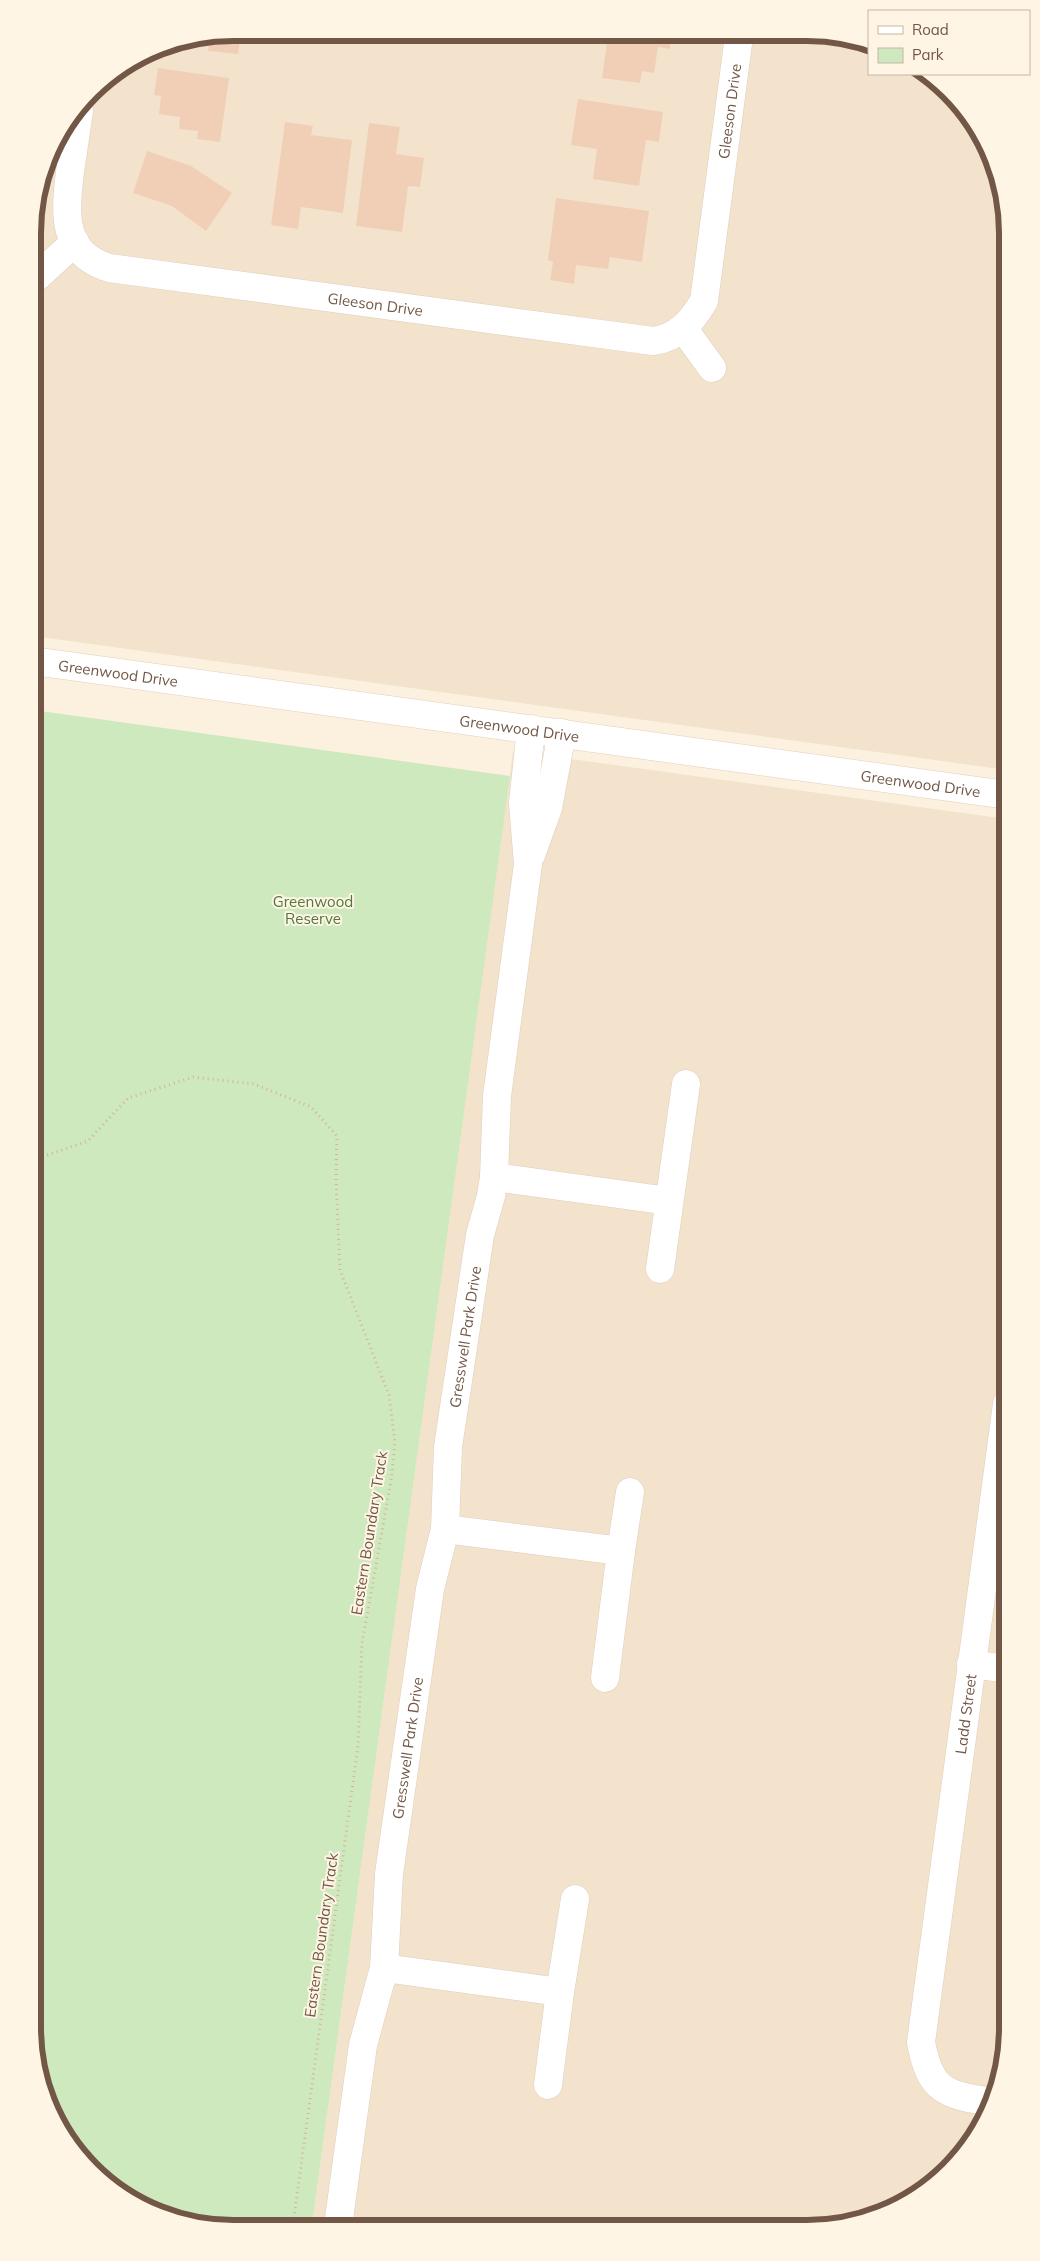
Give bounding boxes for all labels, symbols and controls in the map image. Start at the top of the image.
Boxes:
legend [868,10,1030,75]
text: Road [912,20,949,39]
text: Park [912,45,944,64]
street label: Gleeson Drive [713,62,745,160]
street label: Gleeson Drive [327,288,424,320]
street label: Greenwood Drive [57,655,179,690]
street label: Greenwood Drive [458,710,581,746]
street label: Greenwood Drive [860,765,982,801]
park label: Greenwood Reserve [273,892,353,928]
street label: Gresswell Park Drive [445,1265,485,1409]
street label: Eastern Boundary Track [347,1449,391,1616]
street label: Ladd Street [950,1673,980,1755]
street label: Gresswell Park Drive [388,1676,427,1820]
street label: Eastern Boundary Track [300,1851,342,2019]

